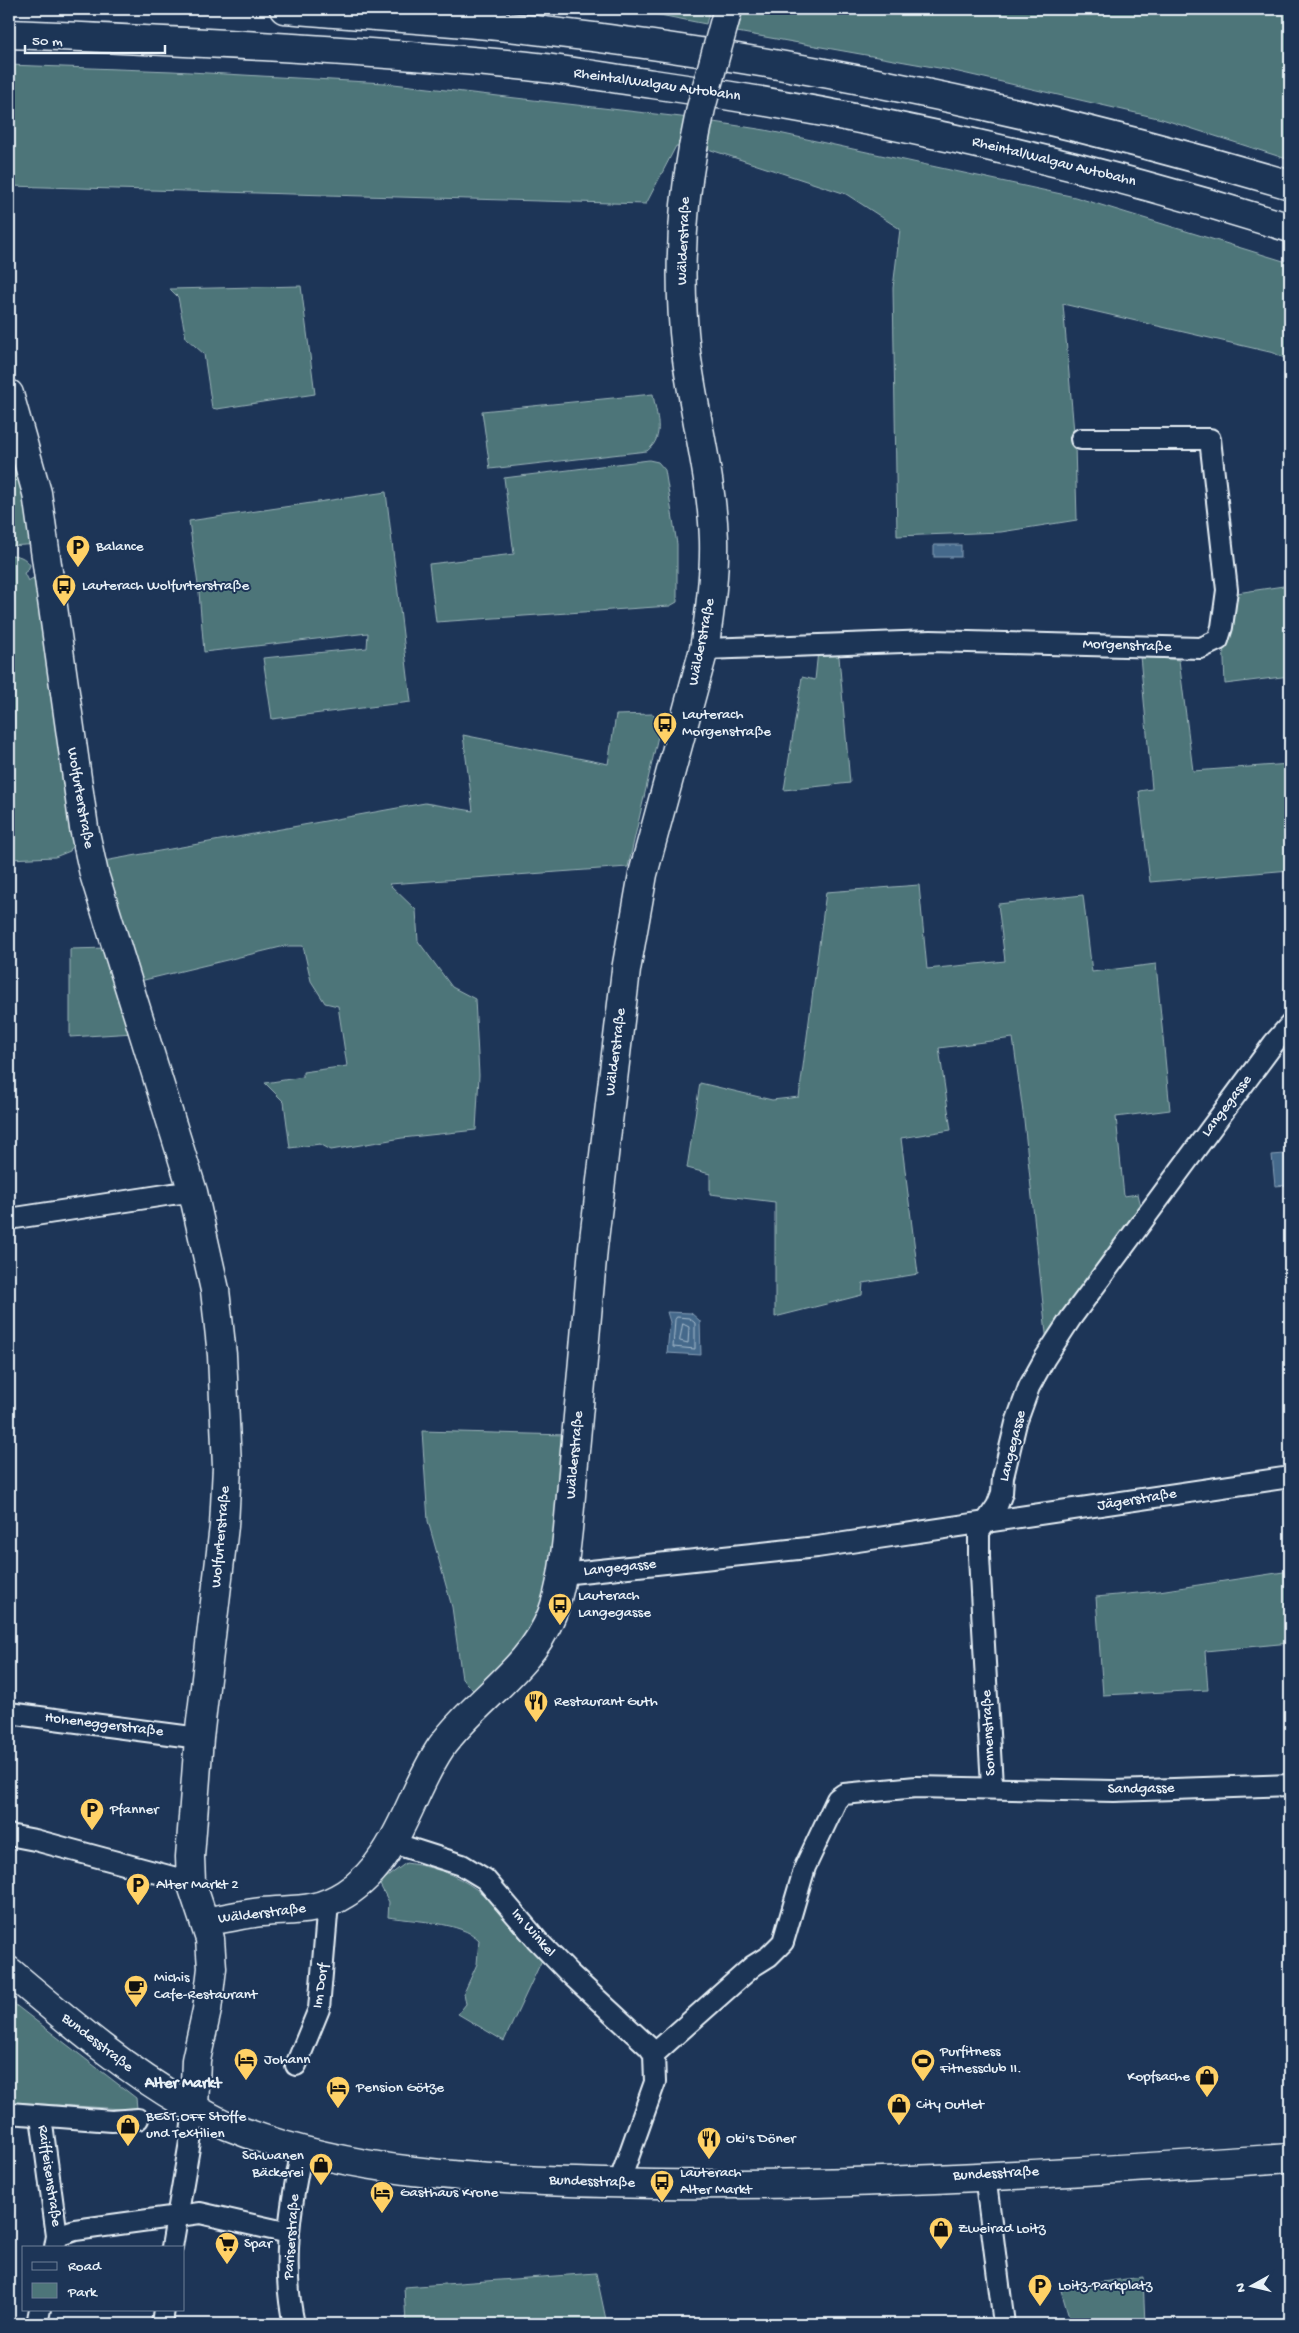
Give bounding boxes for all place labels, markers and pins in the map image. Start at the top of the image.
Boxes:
parking icon: Balance [65,534,91,568]
place label: Balance [95,538,144,556]
bus stop icon: Lauterach Wolfurterstraße [51,573,77,607]
place label: Lauterach Wolfurterstraße [82,577,249,595]
place label: Lauterach Morgenstraße [682,706,771,741]
bus stop icon: Lauterach Morgenstraße [652,711,678,745]
place label: Lauterach Langegasse [578,1587,651,1622]
bus stop icon: Lauterach Langegasse [547,1592,573,1626]
restaurant icon: Restaurant Guth [523,1689,549,1723]
place label: Restaurant Guth [554,1693,658,1711]
parking icon: Pfanner [79,1797,105,1831]
place label: Pfanner [109,1801,160,1819]
parking icon: Alter Markt 2 [125,1872,151,1906]
place label: Alter Markt 2 [156,1876,239,1894]
place label: Michis Cafe-Restaurant [154,1969,259,2004]
cafe icon: Michis Cafe-Restaurant [123,1974,149,2008]
place label: Purfitness Fitnessclub II. [939,2043,1022,2078]
hotel icon: Johann [233,2047,259,2081]
sports icon: Purfitness Fitnessclub II. [910,2048,936,2082]
place label: Johann [264,2051,310,2069]
shop icon: Kopfsache [1194,2064,1220,2098]
place label: Kopfsache [1127,2068,1190,2086]
hotel icon: Pension Götze [325,2075,351,2109]
place label: Pension Götze [355,2079,444,2097]
shop icon: City Outlet [886,2092,912,2126]
place label: City Outlet [916,2096,986,2114]
place label: BEST.OFF Stoffe und Textilien [145,2108,246,2143]
shop icon: BEST.OFF Stoffe und Textilien [115,2113,141,2147]
restaurant icon: Oki's Döner [696,2126,722,2160]
place label: Oki's Döner [726,2130,797,2148]
place label: Schwanen Bäckerei [242,2147,304,2182]
shop icon: Schwanen Bäckerei [308,2152,334,2186]
place label: Lauterach Alter Markt [680,2164,754,2199]
bus stop icon: Lauterach Alter Markt [649,2169,675,2203]
hotel icon: Gasthaus Krone [369,2180,395,2214]
place label: Gasthaus Krone [400,2184,498,2202]
shop icon: Zweirad Loitz [928,2216,954,2250]
place label: Zweirad Loitz [958,2220,1046,2238]
supermarket icon: Spar [214,2231,240,2265]
place label: Spar [244,2235,274,2253]
parking icon: Loitz-Parkplatz [1027,2273,1053,2307]
place label: Loitz-Parkplatz [1058,2277,1153,2295]

